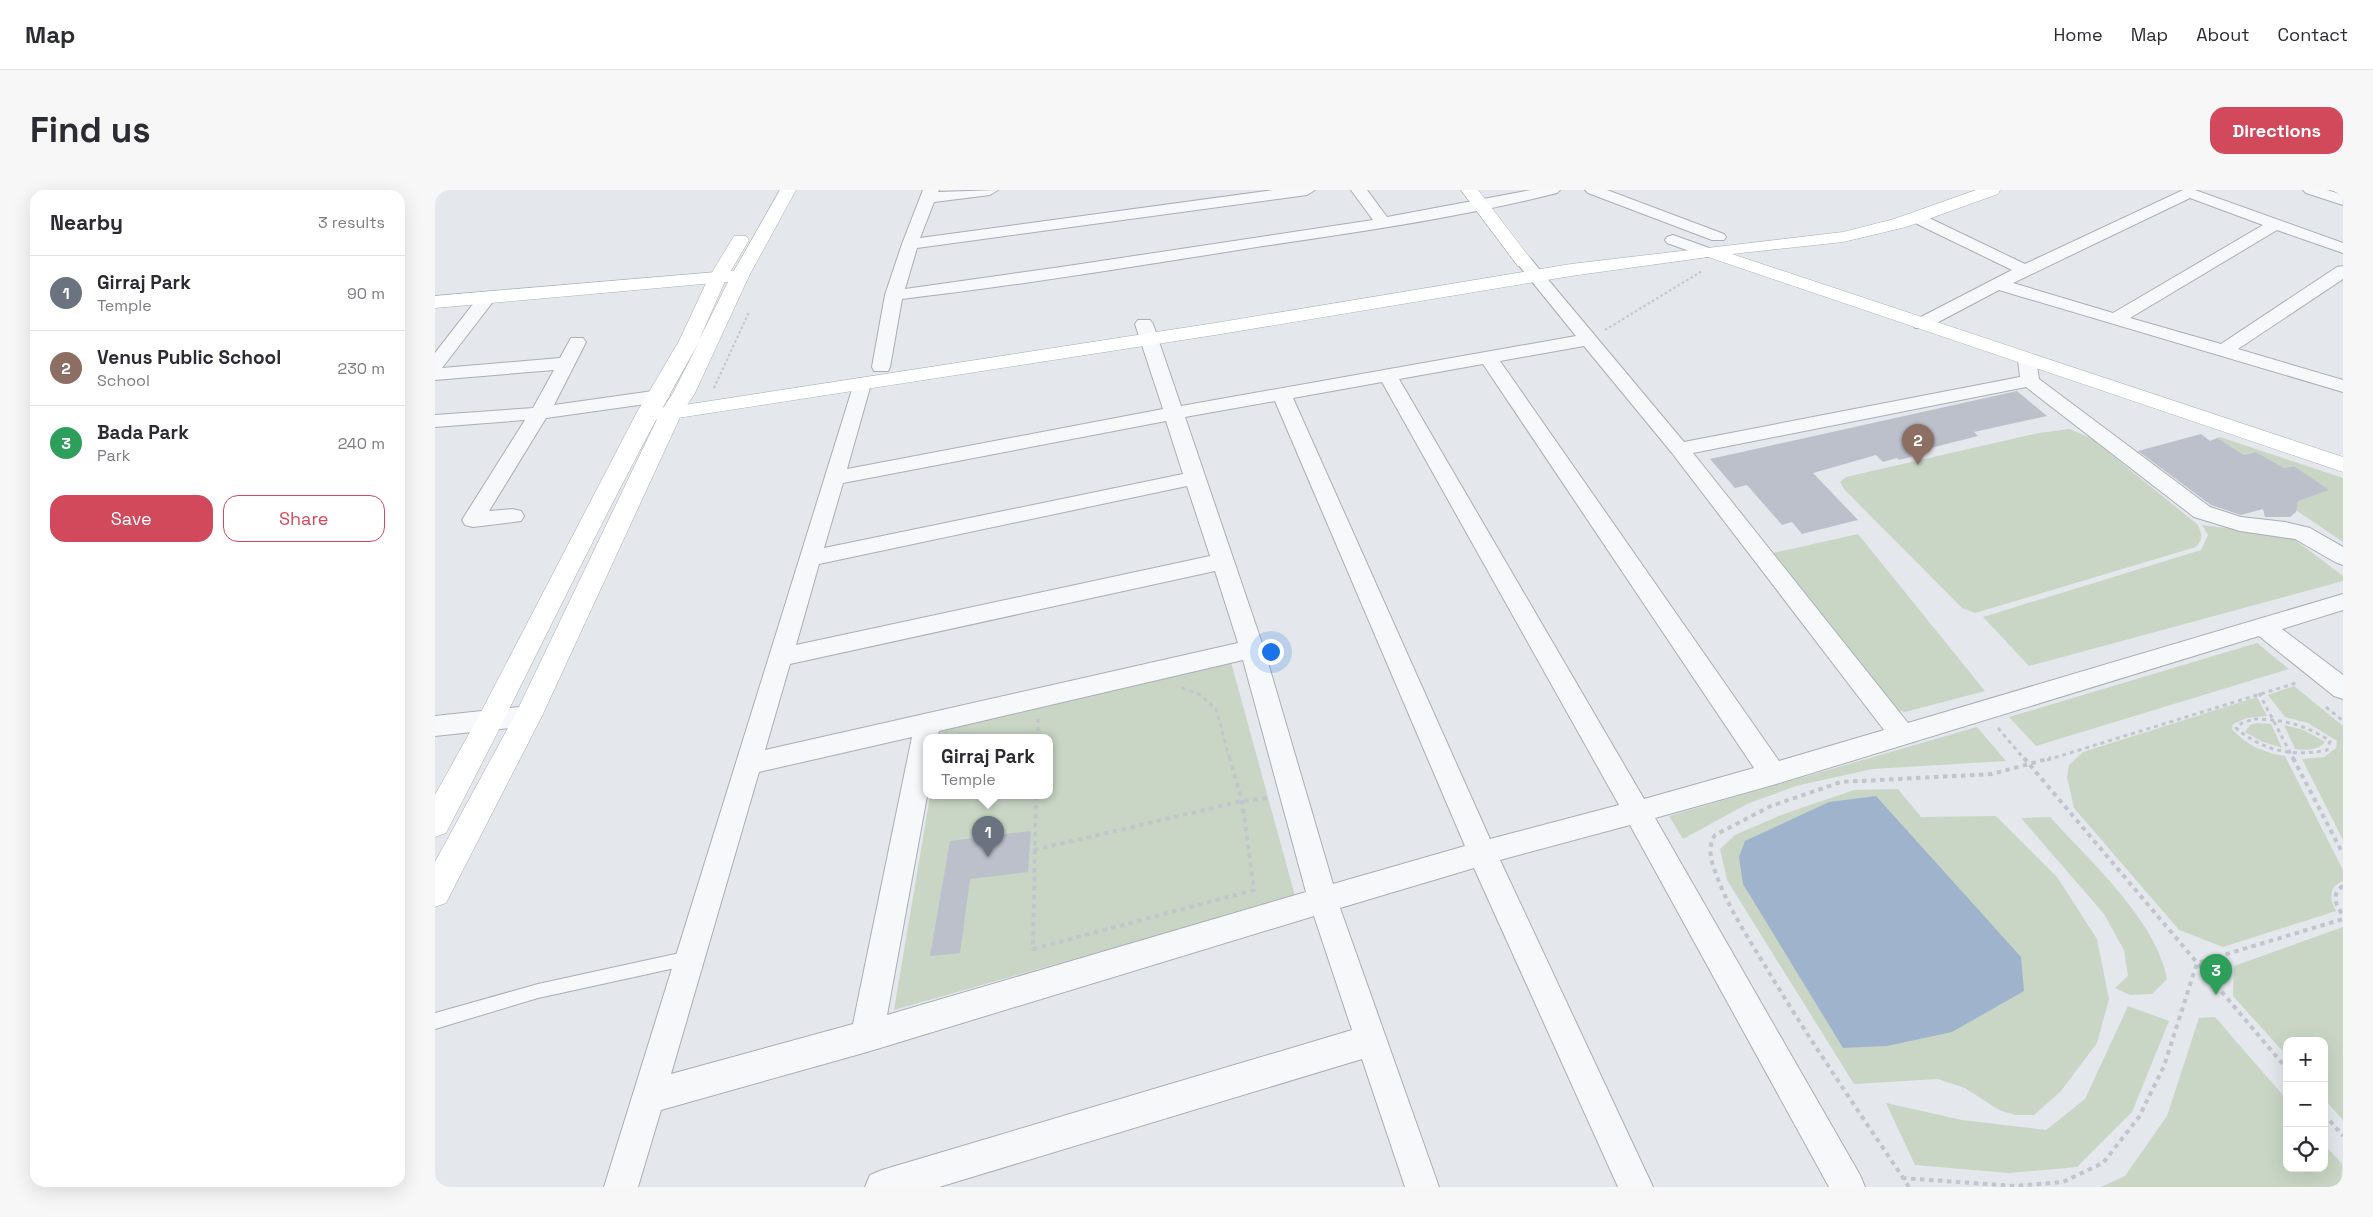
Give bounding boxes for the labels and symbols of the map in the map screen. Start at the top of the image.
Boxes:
pin: 2 [1902,424,1934,465]
your location [1258,639,1284,665]
pin: 1 [972,816,1004,857]
pin: 3 [2200,954,2232,995]

